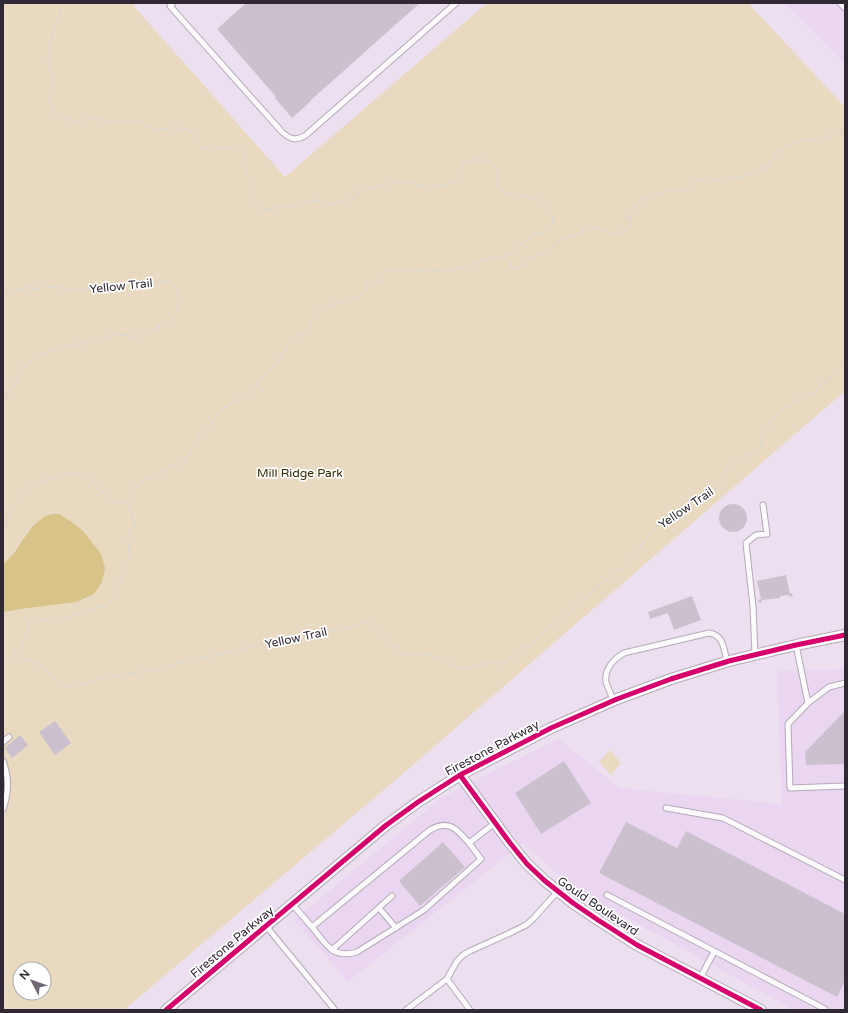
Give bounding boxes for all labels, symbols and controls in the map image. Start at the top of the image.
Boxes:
street label: Yellow Trail [89,276,153,296]
park label: Mill Ridge Park [257,466,343,480]
street label: Yellow Trail [656,484,716,531]
street label: Yellow Trail [264,625,328,651]
street label: Firestone Parkway [443,717,542,779]
street label: Gould Boulevard [555,874,641,938]
street label: Firestone Parkway [188,903,277,981]
north arrow [12,961,52,1001]
text: N [17,967,33,982]

